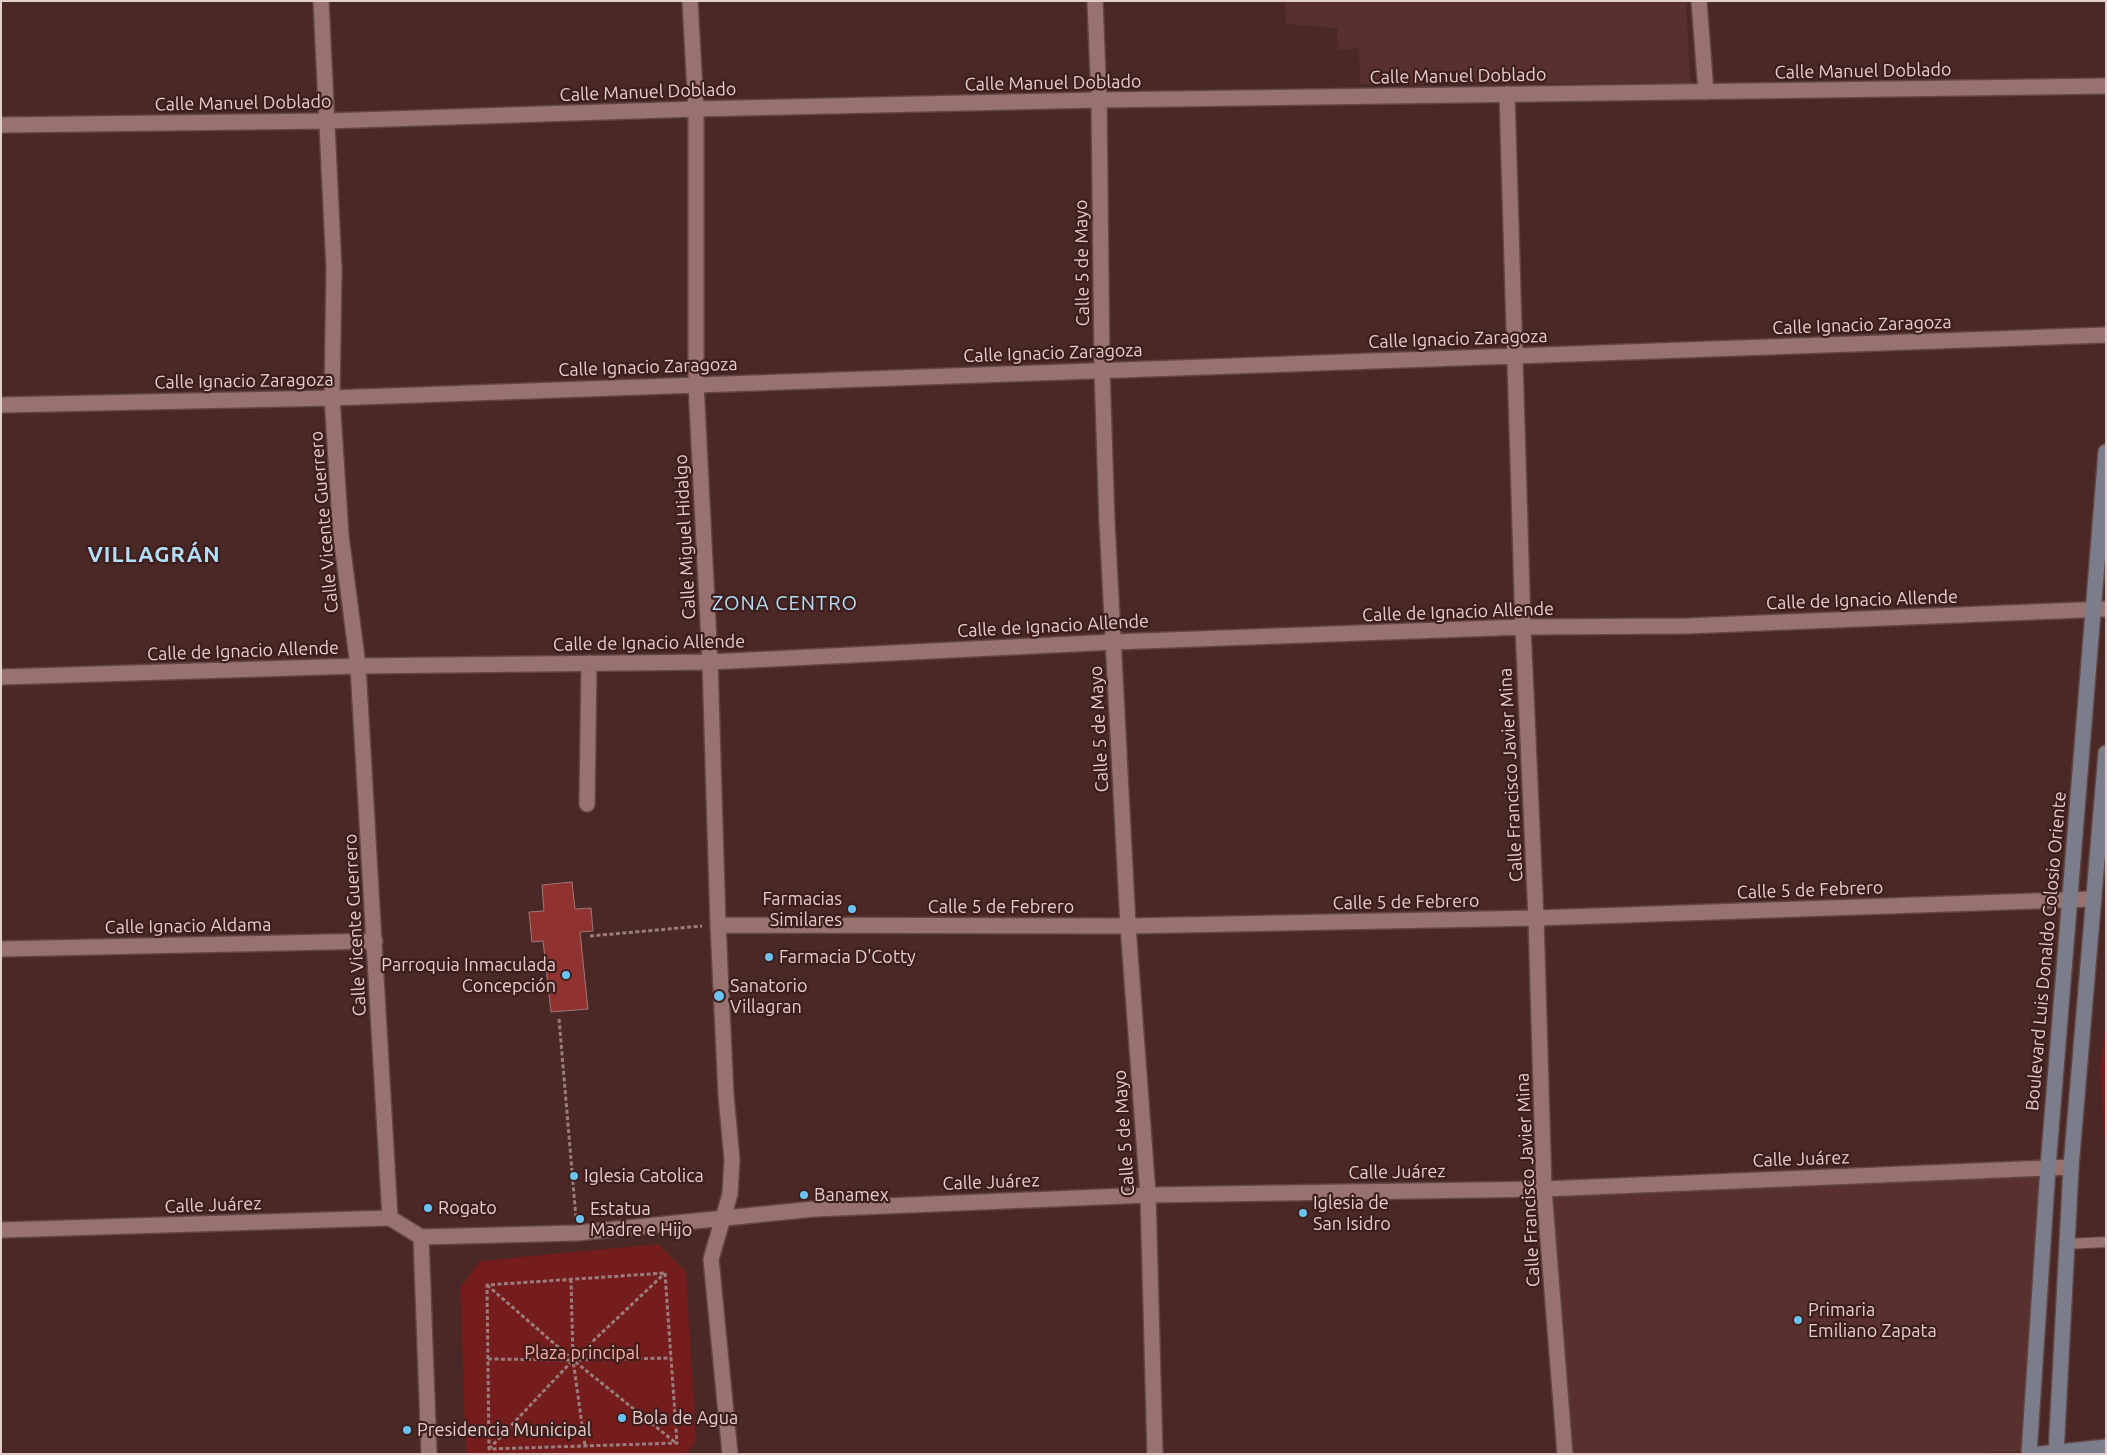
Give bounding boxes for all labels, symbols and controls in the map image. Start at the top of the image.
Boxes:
street label: Calle Manuel Doblado [1774,59,1952,83]
street label: Calle Manuel Doblado [1369,64,1547,88]
street label: Calle Manuel Doblado [964,71,1142,95]
street label: Calle Manuel Doblado [559,78,737,106]
street label: Calle Manuel Doblado [154,91,332,115]
street label: Calle 5 de Mayo [1070,199,1094,327]
street label: Calle Ignacio Zaragoza [1772,311,1952,339]
street label: Calle Ignacio Zaragoza [1368,325,1548,353]
street label: Calle Ignacio Zaragoza [963,339,1143,367]
street label: Calle Ignacio Zaragoza [558,353,738,381]
street label: Calle Ignacio Zaragoza [154,369,334,393]
street label: Calle Vicente Guerrero [305,430,343,614]
street label: Calle Miguel Hidalgo [670,454,700,620]
district label: VILLAGRÁN [86,542,222,568]
street label: Calle de Ignacio Allende [1766,586,1958,614]
district label: ZONA CENTRO [711,591,859,615]
street label: Calle de Ignacio Allende [1362,598,1554,626]
street label: Calle de Ignacio Allende [957,610,1149,642]
street label: Calle de Ignacio Allende [553,631,745,655]
street label: Calle de Ignacio Allende [147,637,339,665]
street label: Calle 5 de Mayo [1085,665,1113,793]
street label: Calle Francisco Javier Mina [1495,667,1527,883]
street label: Boulevard Luis Donaldo Colosio Oriente [2021,790,2071,1112]
street label: Calle Vicente Guerrero [339,833,371,1017]
street label: Calle 5 de Febrero [1736,877,1884,903]
place label: Farmacias Similares [763,888,842,931]
street label: Calle 5 de Febrero [1332,890,1480,914]
street label: Calle 5 de Febrero [928,896,1074,918]
marker: Farmacias Similares [846,903,858,915]
street label: Calle Ignacio Aldama [104,914,272,938]
place label: Farmacia D'Cotty [779,946,916,968]
marker: Farmacia D'Cotty [763,951,775,963]
place label: Parroquia Inmaculada Concepción [381,954,556,996]
marker: Parroquia Inmaculada Concepción [560,969,572,981]
place label: Sanatorio Villagran [730,975,808,1018]
marker: Sanatorio Villagran [712,989,726,1003]
street label: Calle 5 de Mayo [1109,1069,1139,1197]
street label: Calle Francisco Javier Mina [1512,1072,1544,1288]
street label: Calle Juárez [1752,1147,1850,1171]
street label: Calle Juárez [1348,1160,1446,1184]
place label: Iglesia Catolica [584,1165,704,1187]
marker: Iglesia Catolica [568,1170,580,1182]
street label: Calle Juárez [942,1170,1040,1194]
place label: Banamex [814,1184,889,1206]
marker: Banamex [798,1189,810,1201]
place label: Iglesia de San Isidro [1313,1192,1391,1234]
street label: Calle Juárez [164,1193,262,1217]
place label: Rogato [438,1197,497,1219]
place label: Estatua Madre e Hijo [590,1198,692,1240]
marker: Rogato [422,1202,434,1214]
marker: Iglesia de San Isidro [1297,1207,1309,1219]
marker: Estatua Madre e Hijo [574,1213,586,1225]
place label: Primaria Emiliano Zapata [1808,1299,1937,1342]
marker: Primaria Emiliano Zapata [1792,1314,1804,1326]
park label: Plaza principal [524,1342,640,1364]
place label: Bola de Agua [632,1407,738,1429]
marker: Bola de Agua [616,1412,628,1424]
place label: Presidencia Municipal [417,1419,591,1441]
marker: Presidencia Municipal [401,1424,413,1436]

